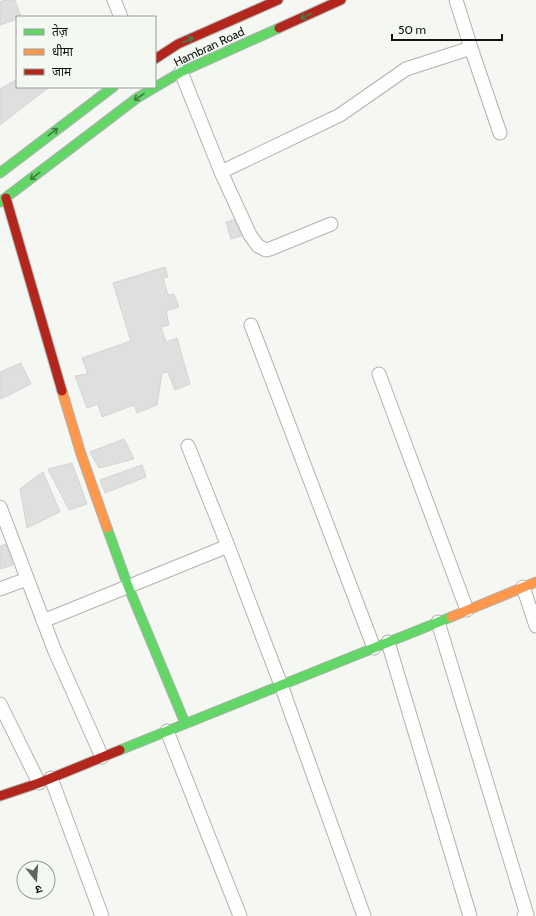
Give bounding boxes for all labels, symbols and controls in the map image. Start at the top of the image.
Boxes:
one-way arrow [300,13,312,20]
legend [16,16,156,88]
scale bar [392,16,502,42]
text: 50 m [398,22,426,37]
text: तेज़ [52,24,69,39]
street label: Hambran Road [171,24,246,69]
one-way arrow [182,35,194,43]
text: धीमा [52,44,74,59]
text: जाम [52,64,72,79]
one-way arrow [133,93,144,102]
one-way arrow [47,128,58,137]
one-way arrow [29,171,40,180]
north arrow [16,860,56,900]
text: उ [33,882,44,897]

